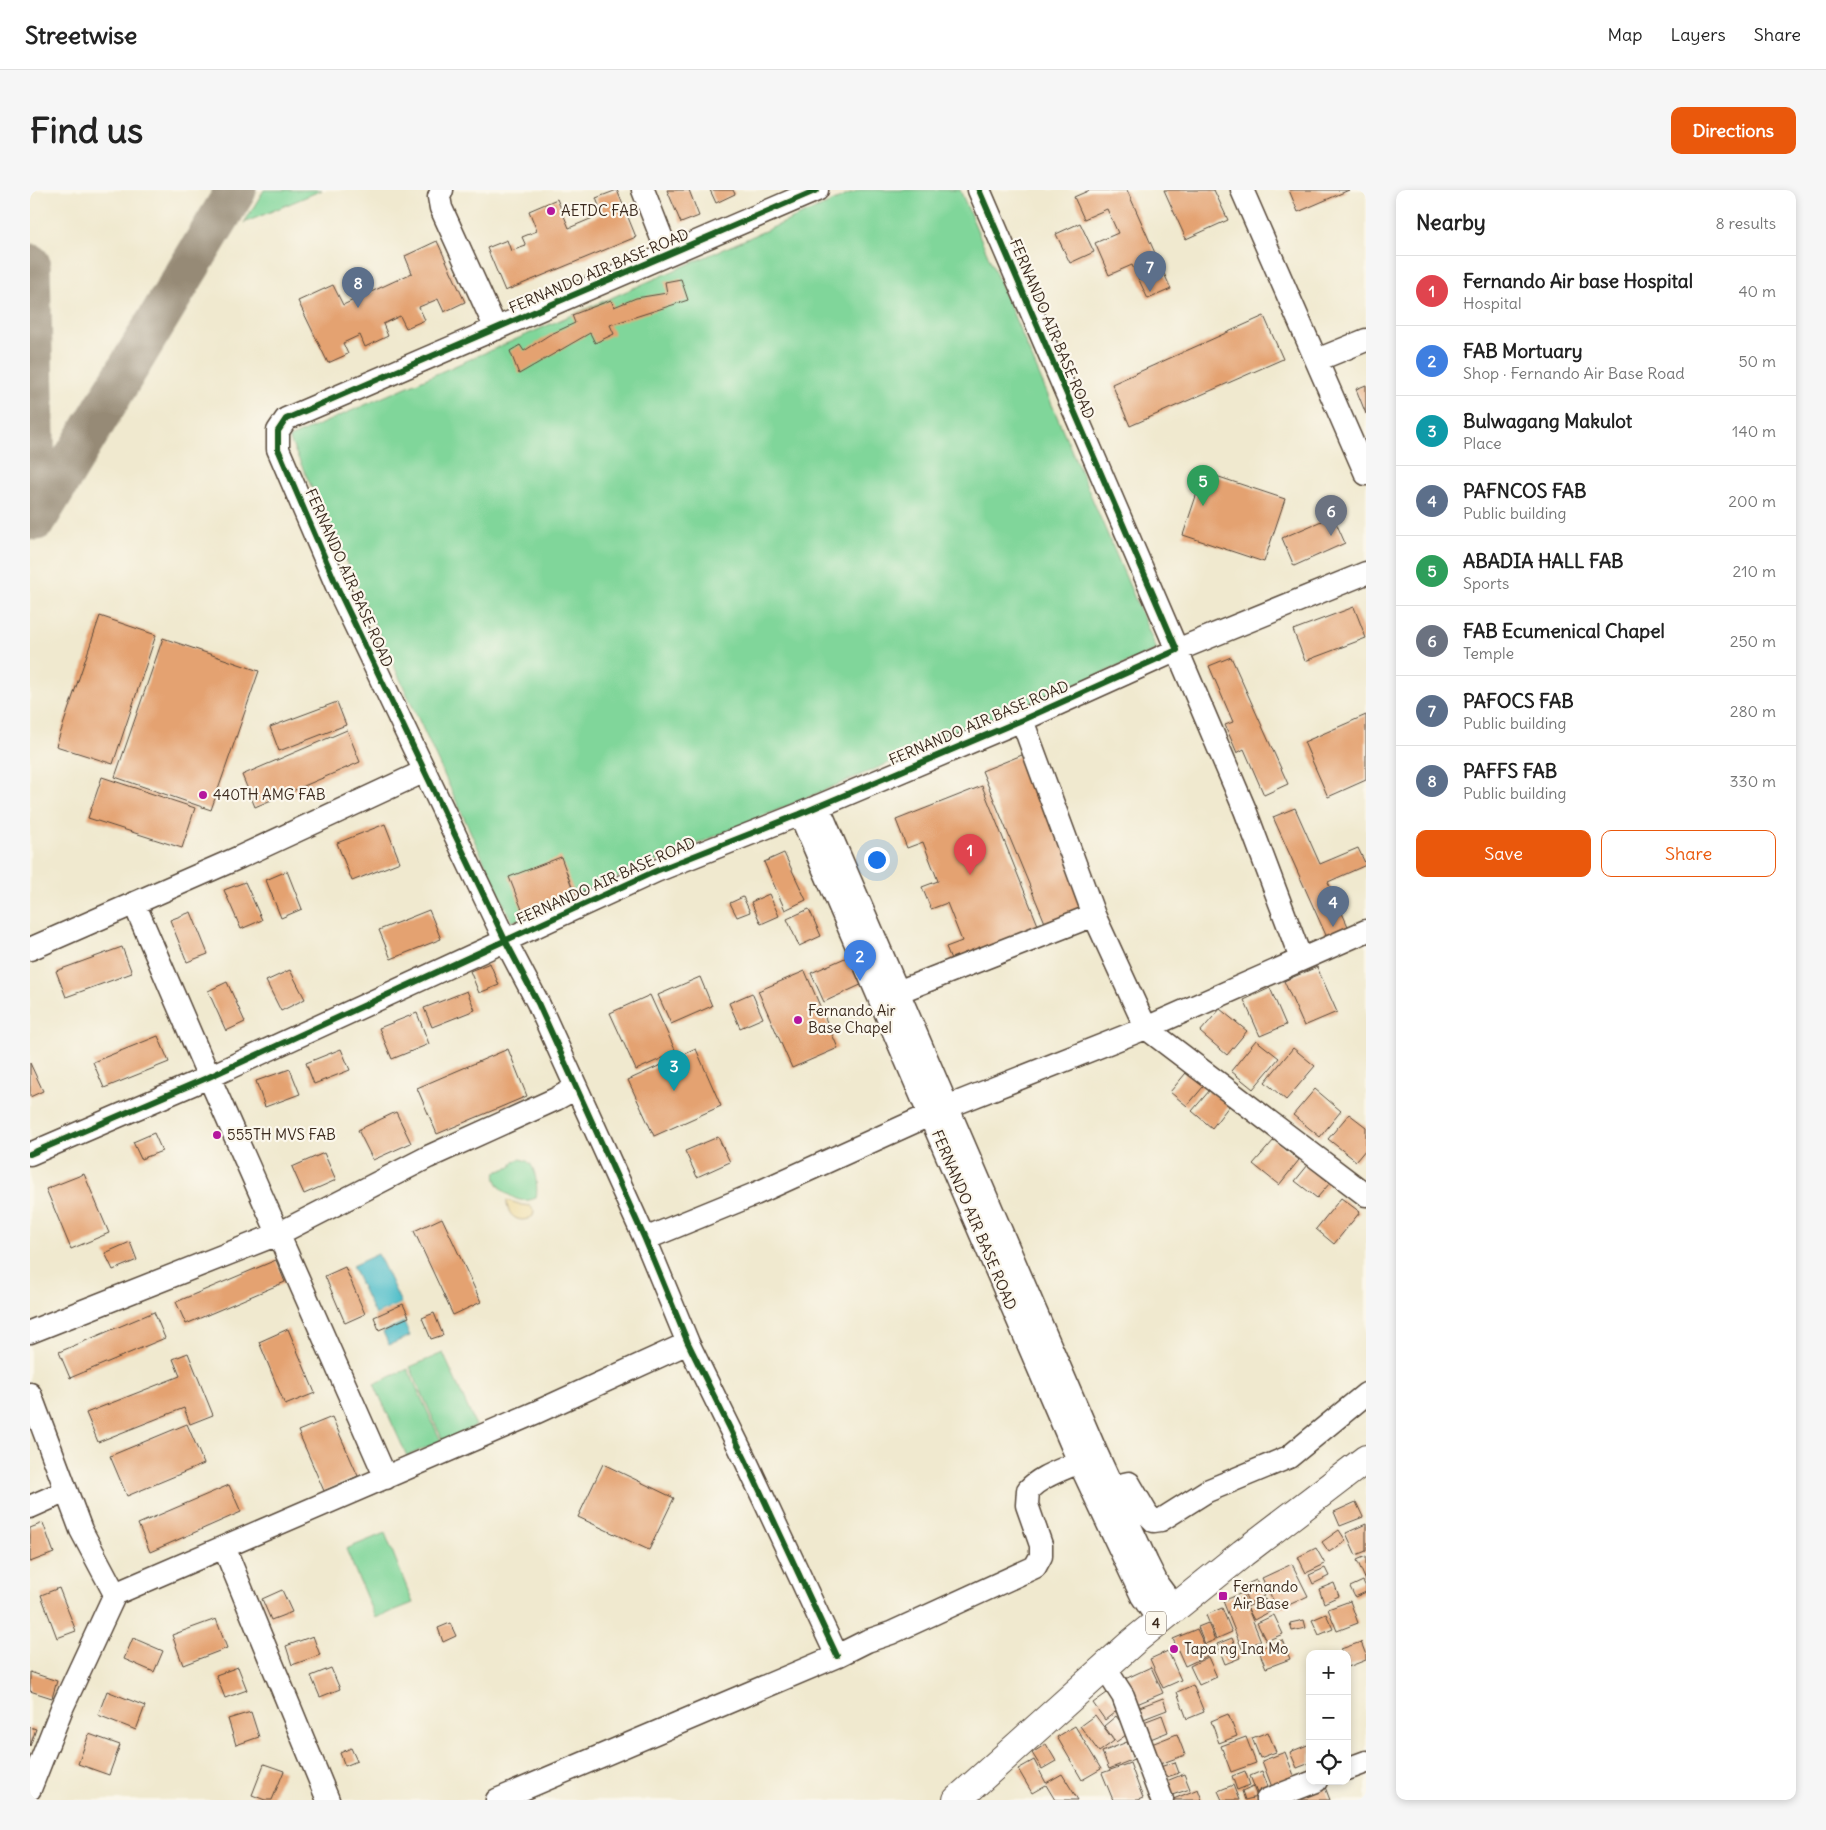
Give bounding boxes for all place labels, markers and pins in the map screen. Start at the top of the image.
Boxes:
place label: AETDC FAB [561,201,639,220]
marker: AETDC FAB [545,205,557,217]
pin: 7 [1134,251,1166,292]
pin: 8 [342,267,374,308]
pin: 5 [1187,465,1219,506]
pin: 6 [1315,495,1347,536]
place label: 440TH AMG FAB [213,785,326,804]
marker: 440TH AMG FAB [197,789,209,801]
pin: 1 [954,834,986,875]
pin: 4 [1317,886,1349,927]
pin: 2 [844,940,876,981]
place label: Fernando Air Base Chapel [808,1001,896,1037]
marker: Fernando Air Base Chapel [792,1014,804,1026]
pin: 3 [658,1050,690,1091]
place label: 555TH MVS FAB [227,1125,336,1144]
marker: 555TH MVS FAB [211,1129,223,1141]
place label: Fernando Air Base [1233,1577,1298,1613]
marker: Fernando Air Base [1217,1590,1229,1602]
place label: Tapa ng Ina Mo [1184,1639,1288,1658]
marker: Tapa ng Ina Mo [1168,1643,1180,1655]

